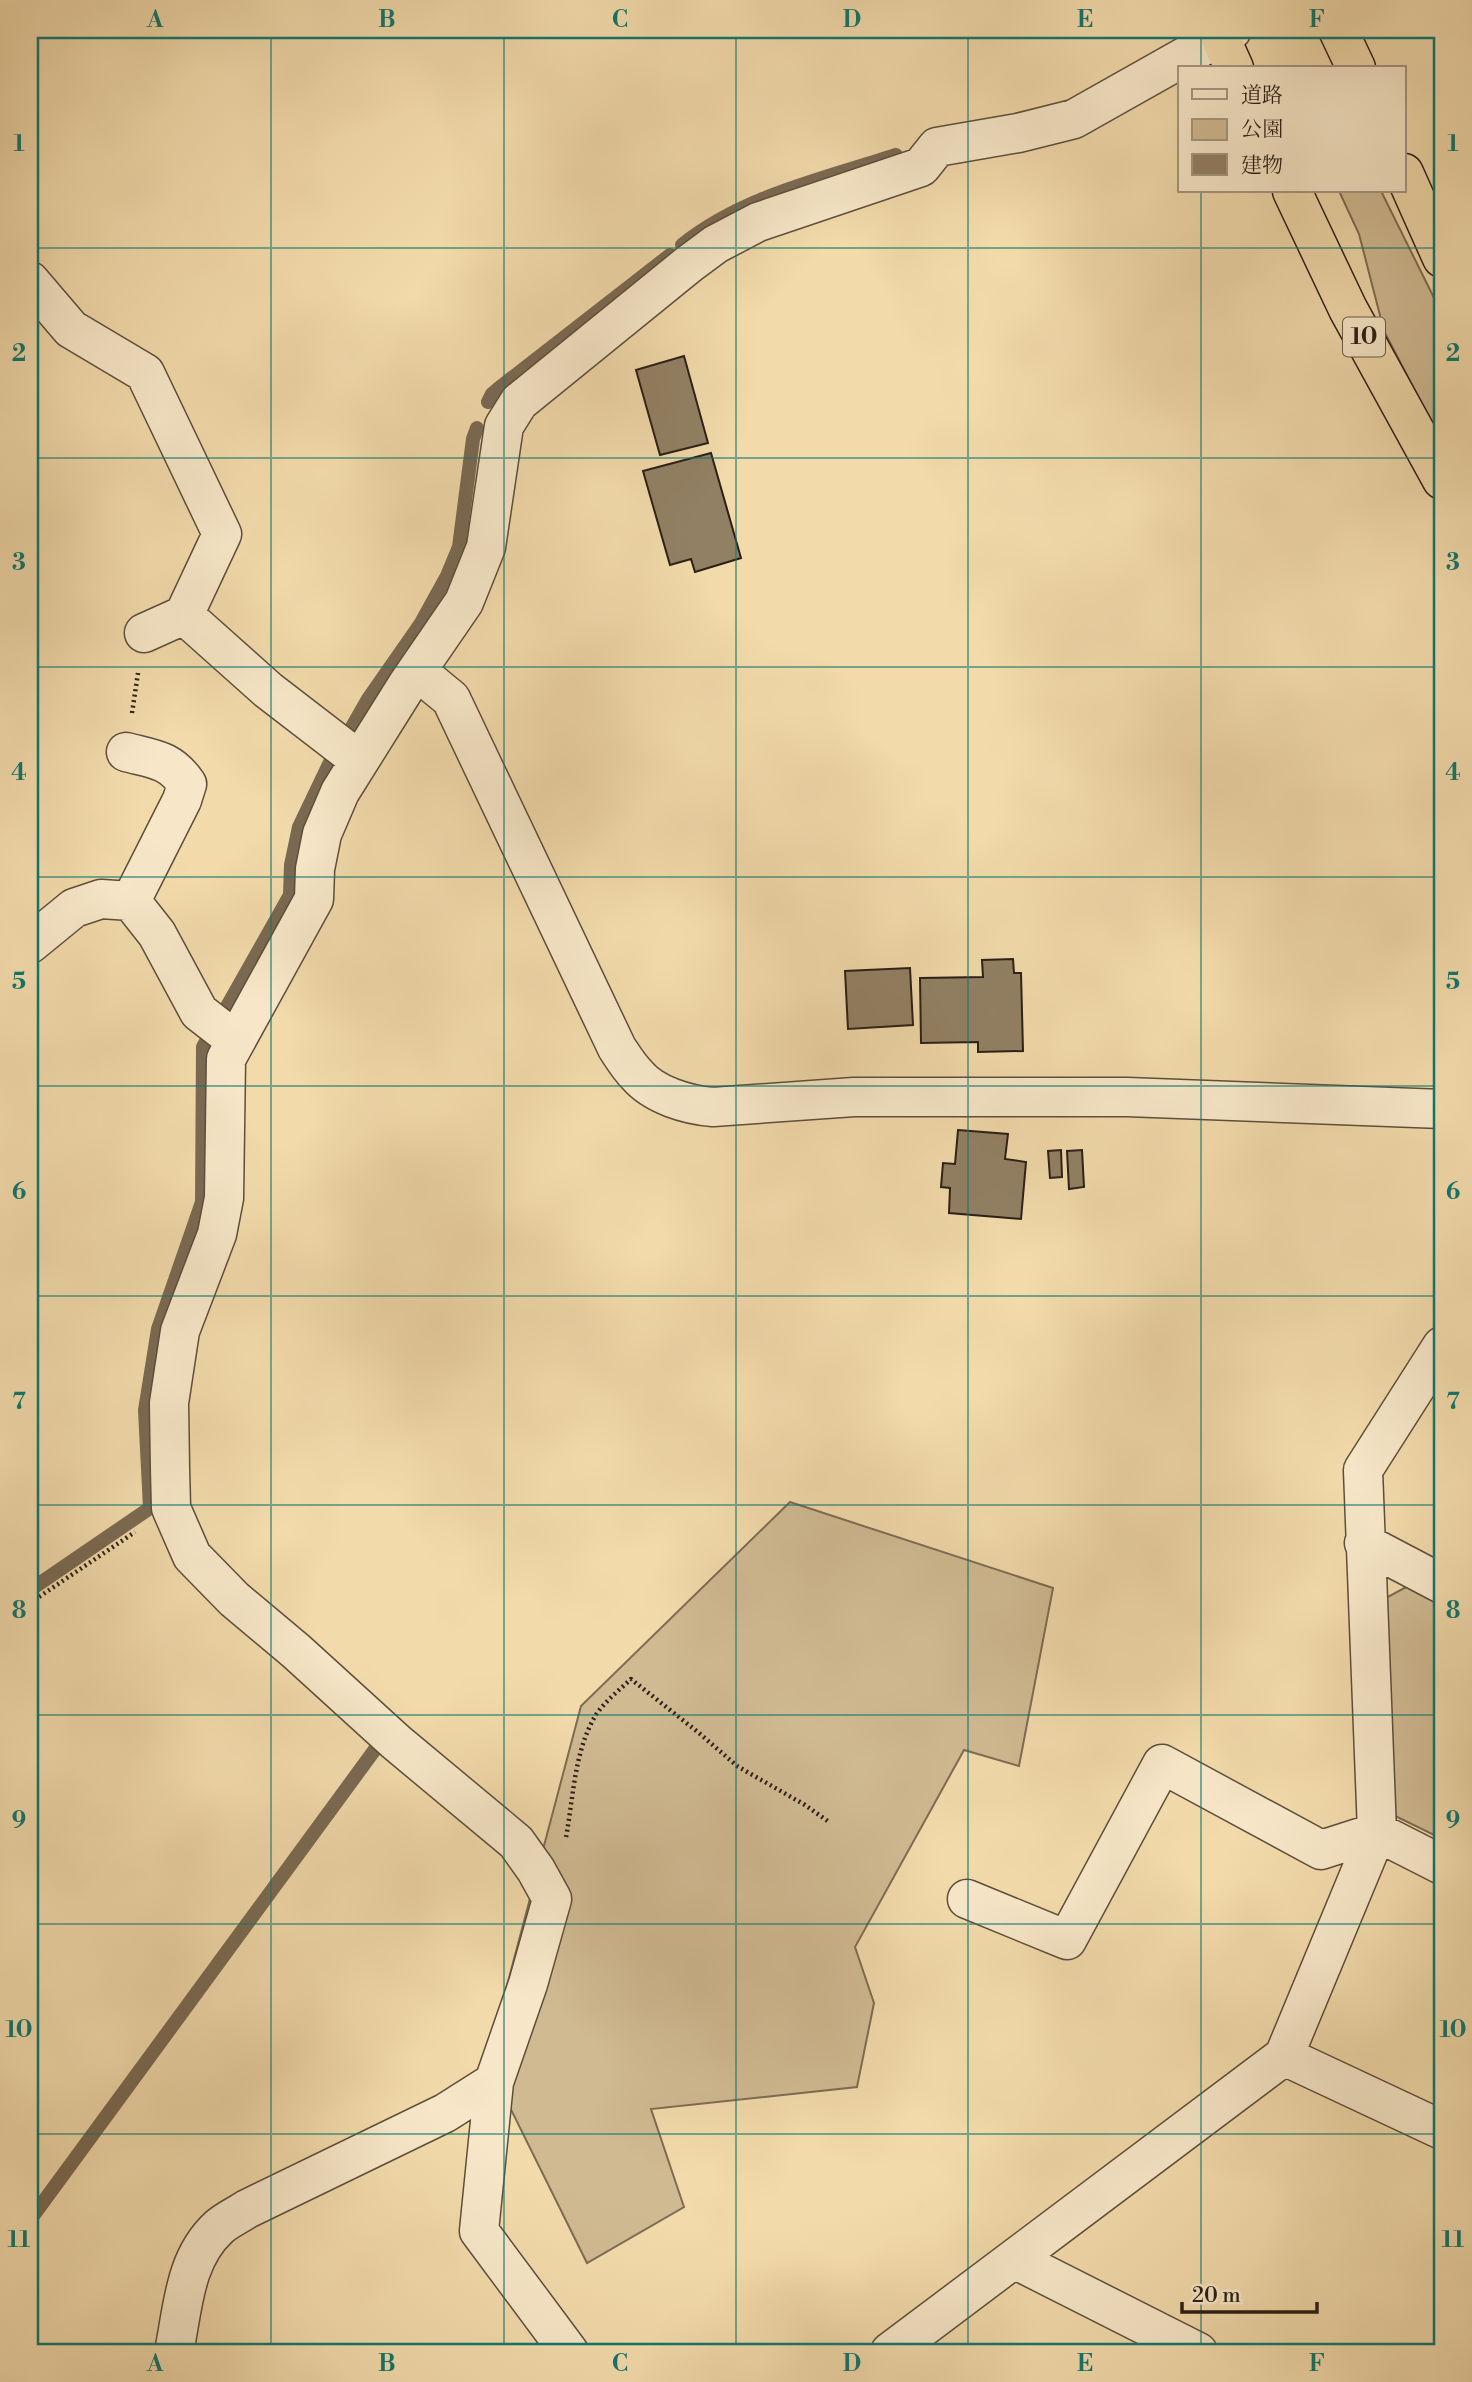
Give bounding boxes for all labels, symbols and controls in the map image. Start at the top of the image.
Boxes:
text: A [146,6,164,34]
text: B [378,6,396,34]
text: C [612,6,628,34]
text: D [843,6,861,34]
text: E [1077,6,1093,34]
text: F [1309,6,1325,34]
legend [1178,66,1406,192]
text: 道路 [1241,83,1283,109]
text: 公園 [1241,117,1283,143]
text: 1 [13,130,25,158]
text: 1 [1447,130,1459,158]
text: 建物 [1241,153,1283,179]
road number: 10 [1343,318,1385,356]
text: 2 [12,340,26,368]
text: 2 [1446,340,1460,368]
text: 3 [12,549,26,577]
text: 3 [1446,549,1460,577]
text: 4 [11,759,27,787]
text: 4 [1445,759,1461,787]
text: 5 [12,968,26,996]
text: 5 [1446,968,1460,996]
text: 6 [12,1178,26,1206]
text: 6 [1446,1178,1460,1206]
text: 7 [12,1388,26,1416]
text: 7 [1446,1388,1460,1416]
text: 8 [12,1597,26,1625]
text: 8 [1446,1597,1460,1625]
text: 9 [12,1807,26,1835]
text: 9 [1446,1807,1460,1835]
text: 10 [5,2016,33,2044]
text: 10 [1439,2016,1467,2044]
text: 11 [8,2226,30,2254]
text: 11 [1442,2226,1464,2254]
scale bar [1182,2270,1316,2314]
text: 20 m [1192,2283,1241,2309]
text: A [146,2350,164,2378]
text: B [378,2350,396,2378]
text: C [612,2350,628,2378]
text: D [843,2350,861,2378]
text: E [1077,2350,1093,2378]
text: F [1309,2350,1325,2378]

